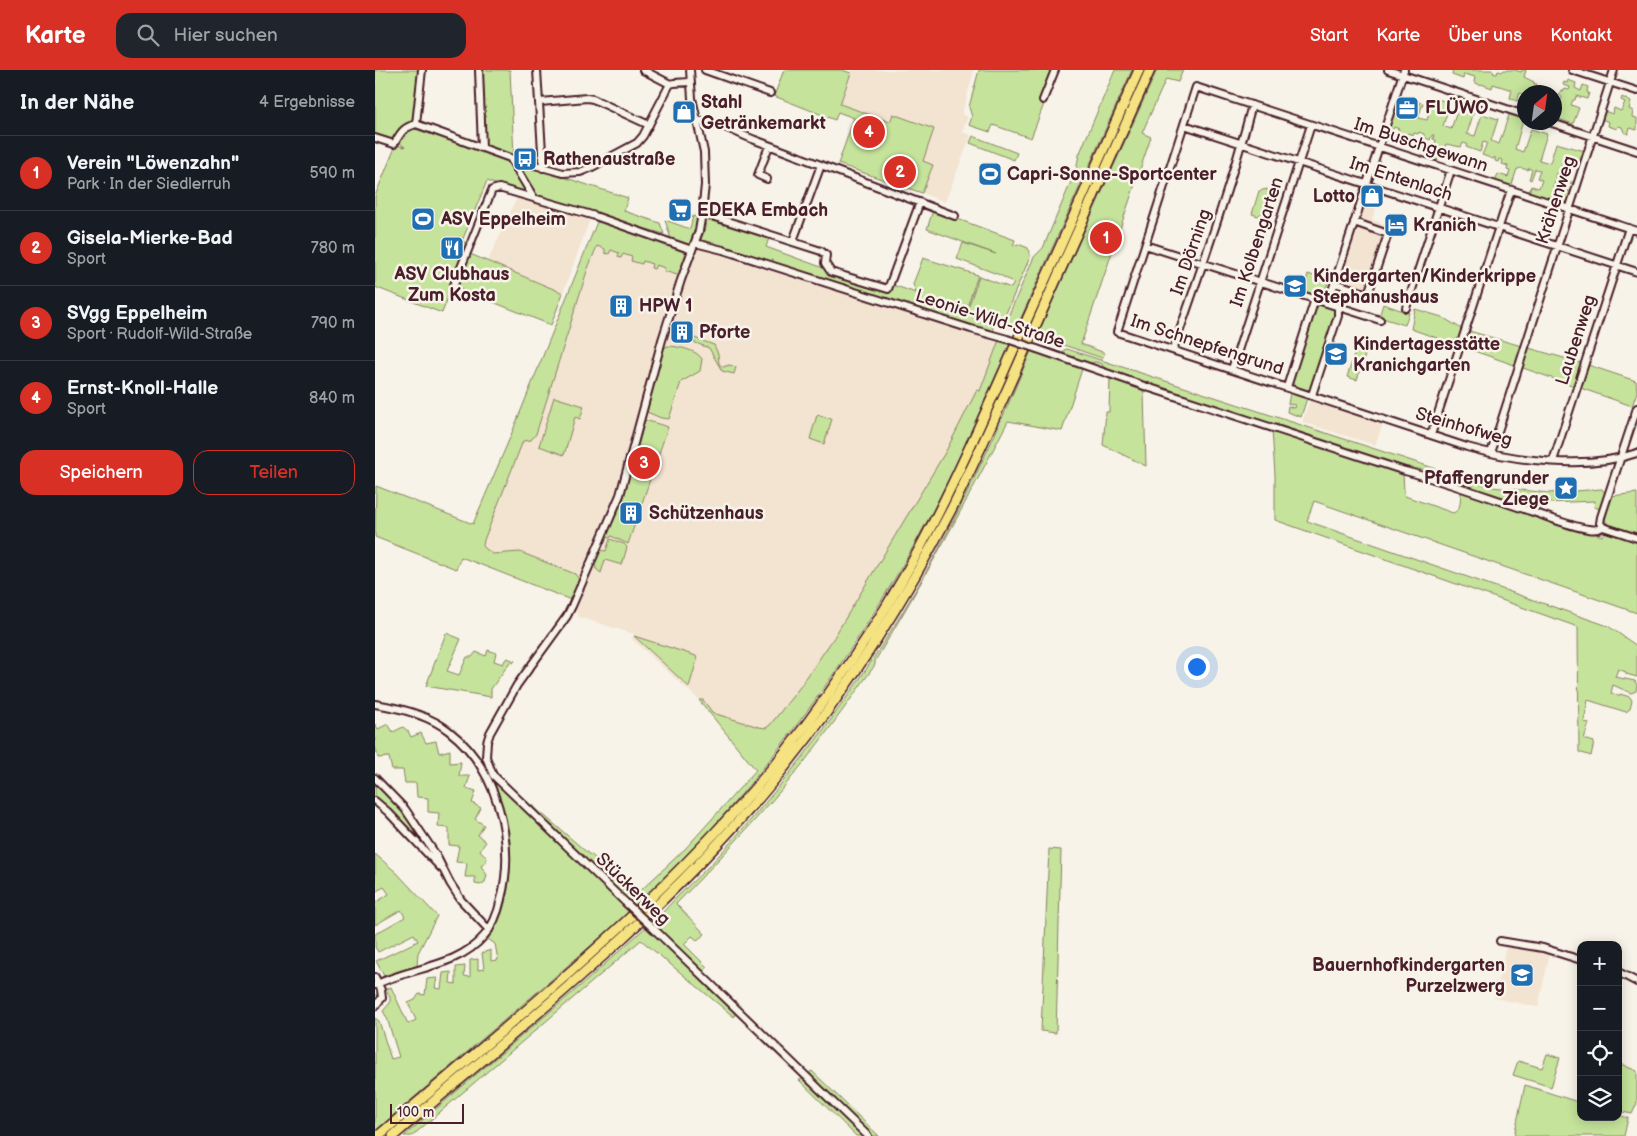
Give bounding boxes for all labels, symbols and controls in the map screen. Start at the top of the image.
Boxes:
search box [116,13,466,58]
text: Karte [25,21,86,50]
icon: search [134,21,162,49]
text: Hier suchen [174,24,278,47]
text: Start [1310,25,1348,46]
text: Karte [1376,25,1420,46]
text: Über uns [1448,25,1522,46]
text: Kontakt [1550,25,1612,46]
north arrow [1517,85,1562,130]
text: In der Nähe [20,90,134,115]
place label: Stahl Getränkemarkt [701,92,826,134]
text: 4 Ergebnisse [259,93,355,112]
office icon: FLÜWO [1394,95,1420,121]
place label: FLÜWO [1425,97,1488,119]
shop icon: Stahl Getränkemarkt [671,99,697,125]
pin: 4 [853,113,885,151]
street label: Im Buschgewann [1351,113,1491,177]
bus stop icon: Rathenaustraße [512,146,538,172]
place label: Rathenaustraße [543,149,675,170]
text: Verein "Löwenzahn" [67,152,239,175]
pin: 2 [884,153,916,191]
street label: Im Entenlach [1347,153,1455,205]
street label: Krähenweg [1532,153,1580,247]
sports icon: Capri-Sonne-Sportcenter [977,161,1003,187]
text: 1 [33,164,39,183]
text: 590 m [310,164,355,183]
place label: Capri-Sonne-Sportcenter [1007,164,1217,185]
text: Park · In der Siedlerruh [67,175,231,194]
street label: Im Kolbengarten [1226,175,1288,309]
shop icon: Lotto [1359,183,1385,209]
place label: Lotto [1313,186,1355,207]
supermarket icon: EDEKA Embach [667,197,693,223]
place label: EDEKA Embach [697,200,828,221]
sports icon: ASV Eppelheim [410,206,436,232]
street label: Im Dörning [1166,206,1216,298]
place label: ASV Eppelheim [440,209,566,230]
hotel icon: Kranich [1383,212,1409,238]
place label: Kranich [1413,215,1476,236]
pin: 1 [1090,219,1122,257]
text: Gisela-Mierke-Bad [67,227,233,250]
restaurant icon: ASV Clubhaus Zum Kosta [439,235,465,261]
text: 2 [31,239,41,258]
text: 780 m [311,239,355,258]
text: Sport [67,250,106,269]
place label: ASV Clubhaus Zum Kosta [394,264,510,306]
place label: Kindergarten/Kinderkrippe Stephanushaus [1313,266,1536,308]
school or university icon: Kindergarten/Kinderkrippe Stephanushaus [1282,273,1308,299]
street label: Leonie-Wild-Straße [913,285,1068,353]
street label: Laubenweg [1552,292,1600,388]
building icon: HPW 1 [608,293,634,319]
place label: HPW 1 [639,296,693,317]
text: SVgg Eppelheim [67,302,207,325]
street label: Im Schnepfengrund [1128,310,1286,380]
text: 3 [31,314,41,333]
text: 790 m [311,314,355,333]
building icon: Pforte [669,319,695,345]
place label: Pforte [699,322,750,343]
text: Sport · Rudolf-Wild-Straße [67,325,252,344]
place label: Kindertagesstätte Kranichgarten [1353,334,1500,376]
school or university icon: Kindertagesstätte Kranichgarten [1323,341,1349,367]
text: Ernst-Knoll-Halle [67,377,218,400]
text: 4 [31,389,41,408]
text: 840 m [309,389,355,408]
text: Sport [67,400,106,419]
street label: Steinhofweg [1413,403,1515,451]
pin: 3 [628,444,660,482]
button: Speichern [20,450,183,495]
button: Teilen [193,450,355,495]
place label: Pfaffengrunder Ziege [1424,468,1550,510]
place icon: Pfaffengrunder Ziege [1553,475,1579,501]
building icon: Schützenhaus [618,500,644,526]
place label: Schützenhaus [649,503,764,524]
your location [1184,654,1210,680]
street label: Stückerweg [592,849,674,929]
map controls [1577,941,1622,1121]
button: + [1577,941,1622,986]
place label: Bauernhofkindergarten Purzelzwerg [1312,955,1505,997]
school or university icon: Bauernhofkindergarten Purzelzwerg [1509,962,1535,988]
button: − [1577,986,1622,1031]
button: locate [1577,1031,1622,1076]
button: layers [1577,1076,1622,1121]
scale bar [390,1101,464,1124]
text: 100 m [397,1104,434,1121]

